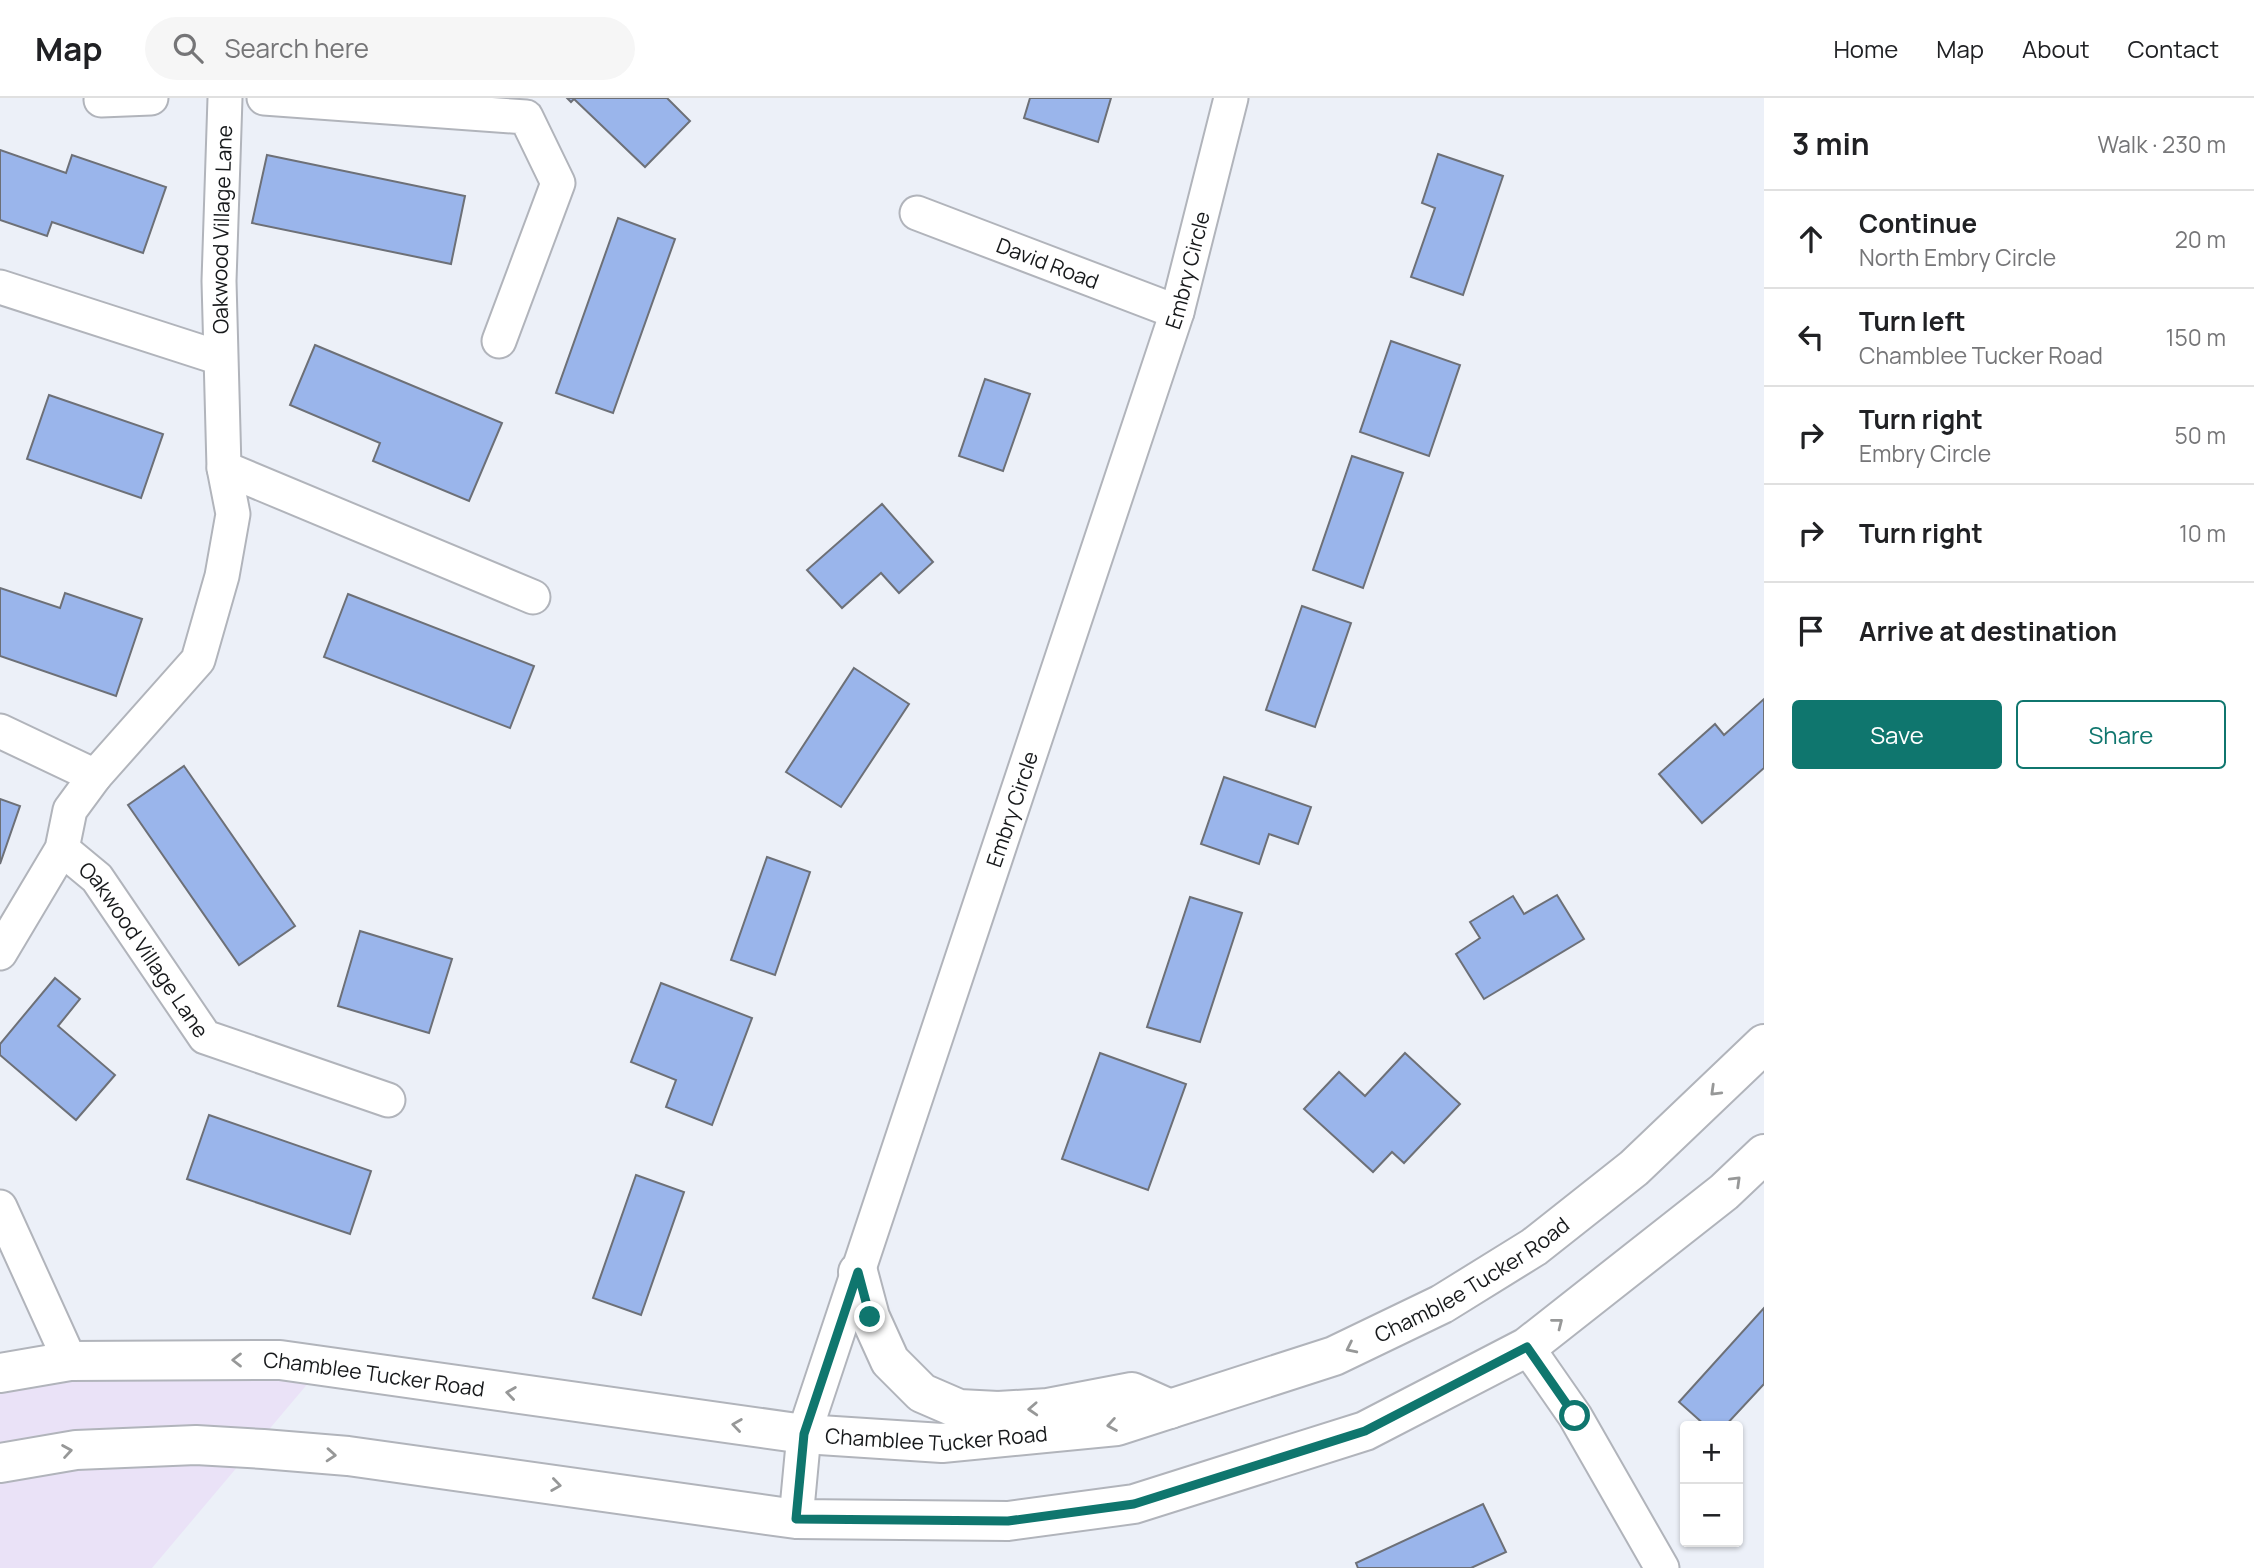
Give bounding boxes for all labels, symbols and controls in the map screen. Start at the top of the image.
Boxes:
search box [145,17,635,80]
text: Map [35,26,103,71]
icon: search [169,29,207,67]
text: Search here [225,30,369,66]
text: Home [1833,32,1898,65]
text: Map [1936,32,1984,65]
text: About [2022,32,2090,65]
text: Contact [2128,32,2219,65]
text: 3 min [1792,123,1870,164]
street label: Oakwood Village Lane [205,125,238,334]
text: Walk · 230 m [2098,128,2226,160]
text: Continue [1859,205,1977,241]
street label: Embry Circle [1158,208,1216,333]
icon: ahead [1792,220,1830,258]
text: 20 m [2175,223,2226,255]
street label: David Road [993,231,1103,295]
text: North Embry Circle [1859,241,2056,273]
text: Turn left [1859,303,1966,339]
icon: left [1792,318,1830,356]
text: 150 m [2166,321,2226,353]
text: Chamblee Tucker Road [1859,339,2103,371]
text: Turn right [1859,401,1983,437]
icon: right [1792,416,1830,454]
text: 50 m [2175,419,2226,451]
text: Embry Circle [1859,437,1991,469]
icon: right [1792,514,1830,552]
text: Turn right [1859,515,1983,551]
text: 10 m [2179,517,2226,549]
icon: arrive [1792,612,1830,650]
text: Arrive at destination [1859,613,2117,649]
button: Save [1792,700,2002,769]
button: Share [2016,700,2226,769]
street label: Embry Circle [979,747,1044,871]
street label: Oakwood Village Lane [73,855,215,1043]
one-way arrow [1710,1082,1723,1095]
one-way arrow [1728,1176,1741,1189]
street label: Chamblee Tucker Road [1370,1211,1575,1349]
route end [854,1301,885,1332]
one-way arrow [1550,1318,1563,1331]
one-way arrow [1346,1339,1358,1353]
street label: Chamblee Tucker Road [264,1346,486,1403]
one-way arrow [231,1352,242,1368]
one-way arrow [506,1386,517,1401]
route start [1559,1400,1590,1431]
one-way arrow [1027,1401,1038,1416]
one-way arrow [1106,1417,1118,1432]
one-way arrow [731,1418,742,1433]
street label: Chamblee Tucker Road [824,1419,1049,1457]
map controls [1680,1421,1743,1547]
button: + [1680,1421,1743,1484]
one-way arrow [61,1444,73,1459]
one-way arrow [326,1447,337,1462]
one-way arrow [550,1477,562,1492]
button: − [1680,1484,1743,1547]

